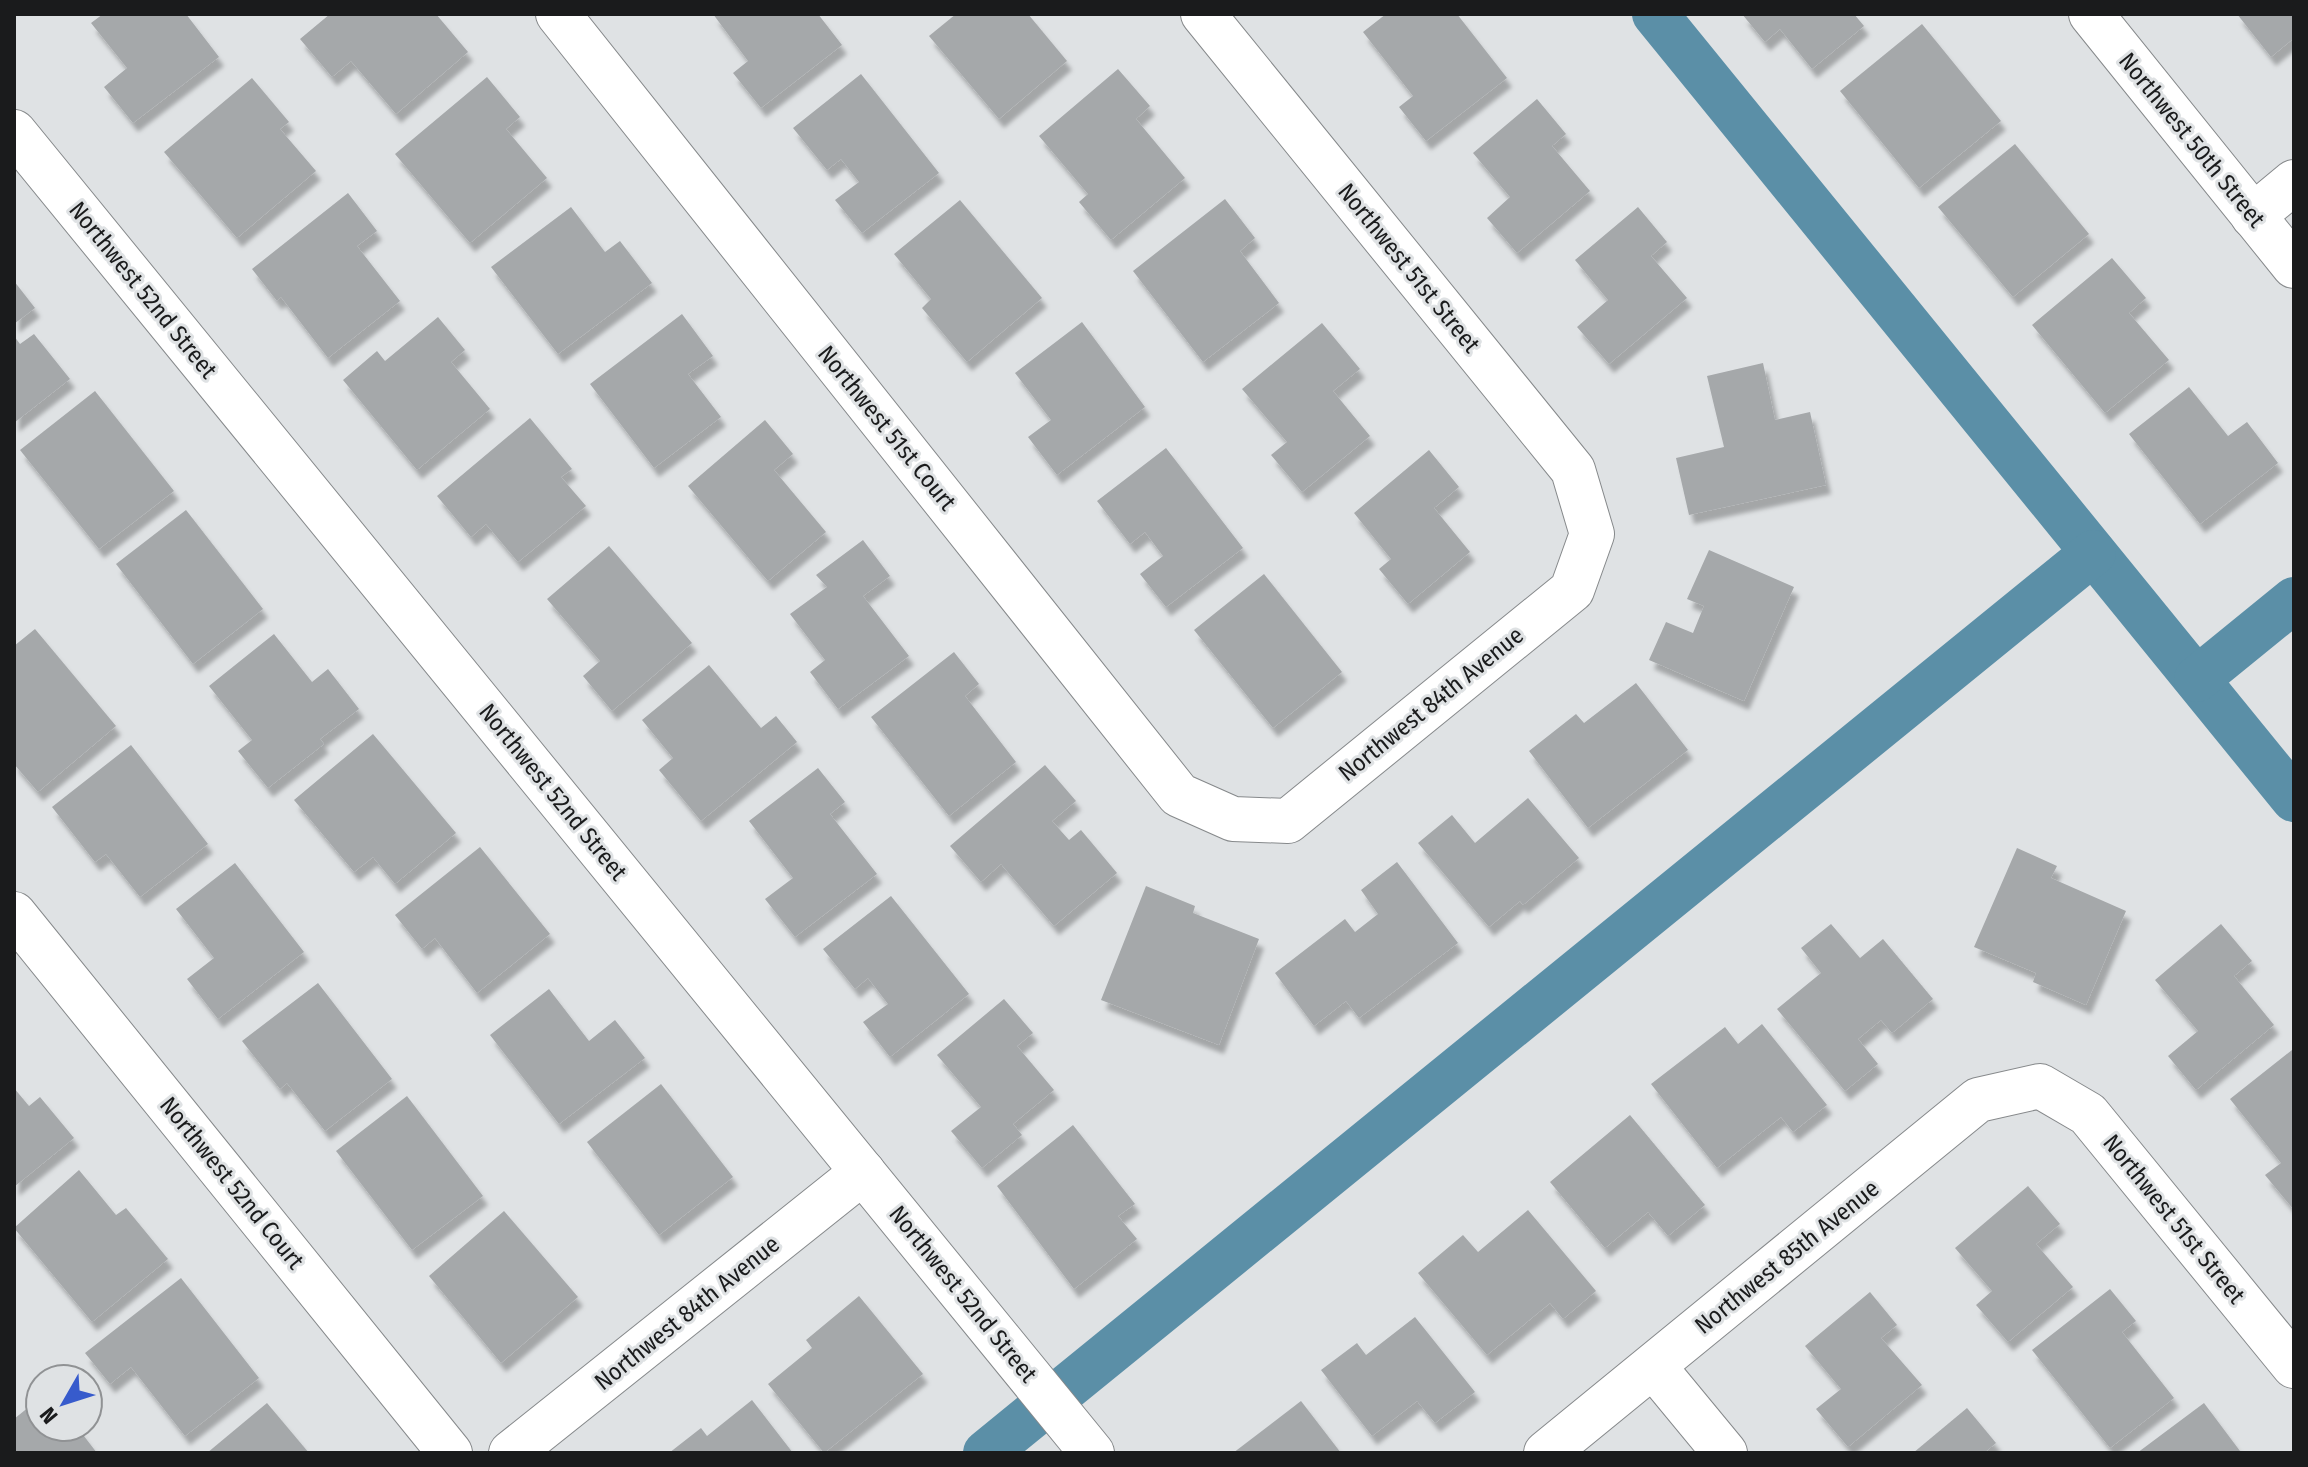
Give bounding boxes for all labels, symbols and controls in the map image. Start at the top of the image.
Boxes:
street label: Northwest 50th Street [2113,47,2271,233]
street label: Northwest 51st Street [1332,178,1486,358]
street label: Northwest 52nd Street [63,196,223,384]
street label: Northwest 51st Court [812,340,962,516]
street label: Northwest 84th Avenue [1333,621,1529,787]
street label: Northwest 52nd Street [473,698,633,886]
street label: Northwest 52nd Court [154,1091,310,1275]
street label: Northwest 51st Street [2097,1129,2251,1309]
street label: Northwest 85th Avenue [1689,1174,1885,1340]
street label: Northwest 52nd Street [883,1200,1043,1388]
street label: Northwest 84th Avenue [589,1230,785,1396]
north arrow [24,1363,104,1443]
text: N [34,1402,63,1429]

